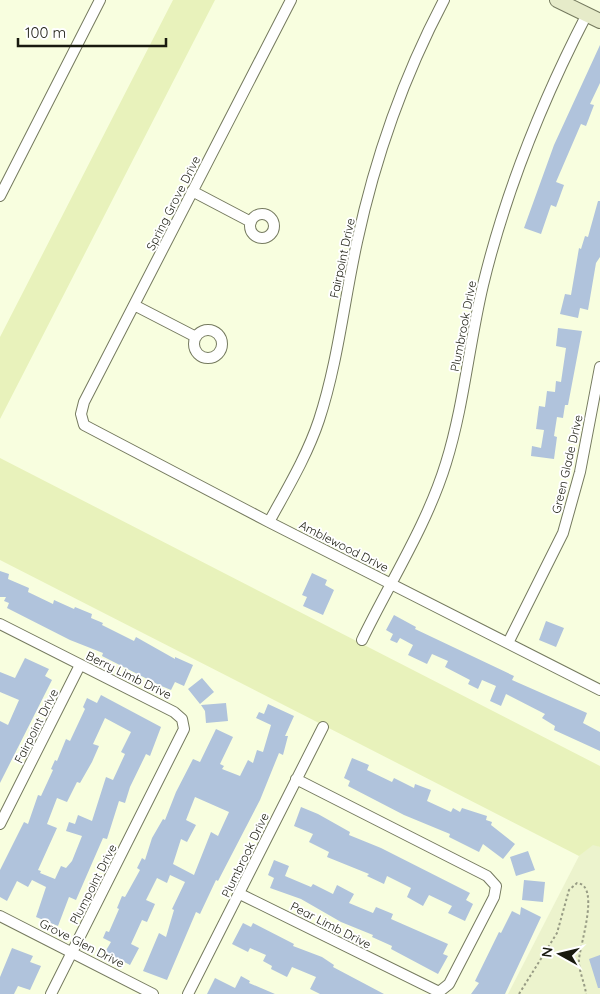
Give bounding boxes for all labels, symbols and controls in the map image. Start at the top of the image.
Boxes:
scale bar [18,15,165,47]
text: 100 m [25,23,66,42]
street label: Spring Grove Drive [143,153,203,253]
street label: Fairpoint Drive [326,216,358,299]
street label: Plumbrook Drive [447,279,479,373]
street label: Green Glade Drive [548,413,586,515]
street label: Amblewood Drive [297,517,391,575]
street label: Berry Limb Drive [84,648,174,702]
street label: Fairpoint Drive [11,686,61,766]
street label: Plumbrook Drive [218,810,272,900]
street label: Plumpoint Drive [66,841,120,927]
street label: Pear Limb Drive [288,898,374,952]
street label: Grove Glen Drive [37,915,127,971]
north arrow [535,929,585,979]
text: N [537,946,557,959]

